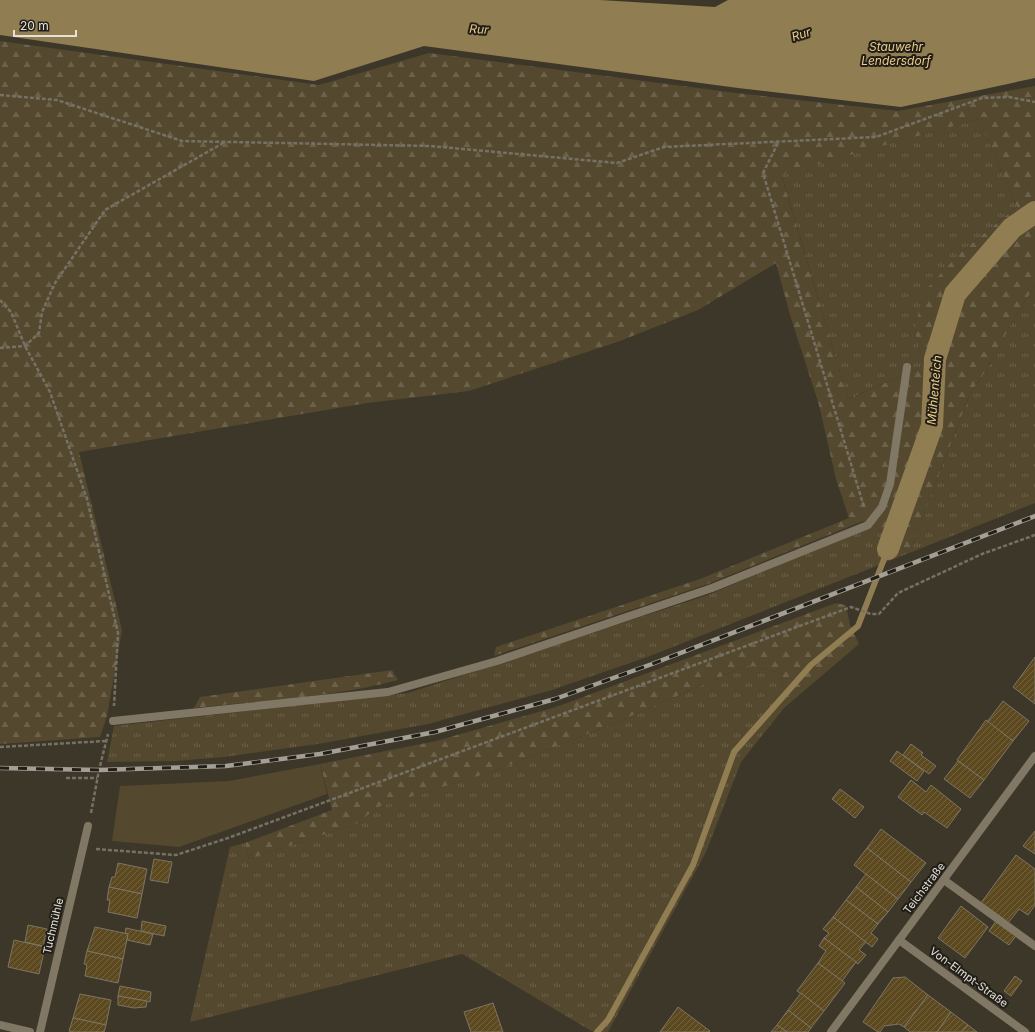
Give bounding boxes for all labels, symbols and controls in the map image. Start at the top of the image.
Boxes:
scale bar [14,12,76,38]
text: 20 m [20,18,49,33]
water label: Rur [469,21,490,37]
water label: Rur [789,24,813,44]
water label: Stauwehr Lendersdorf [861,39,932,68]
water label: Mühlenteich [923,355,945,425]
street label: Teichstraße [900,859,948,917]
street label: Tuchmühle [40,897,66,955]
street label: Von-Elmpt-Straße [927,944,1011,1010]

